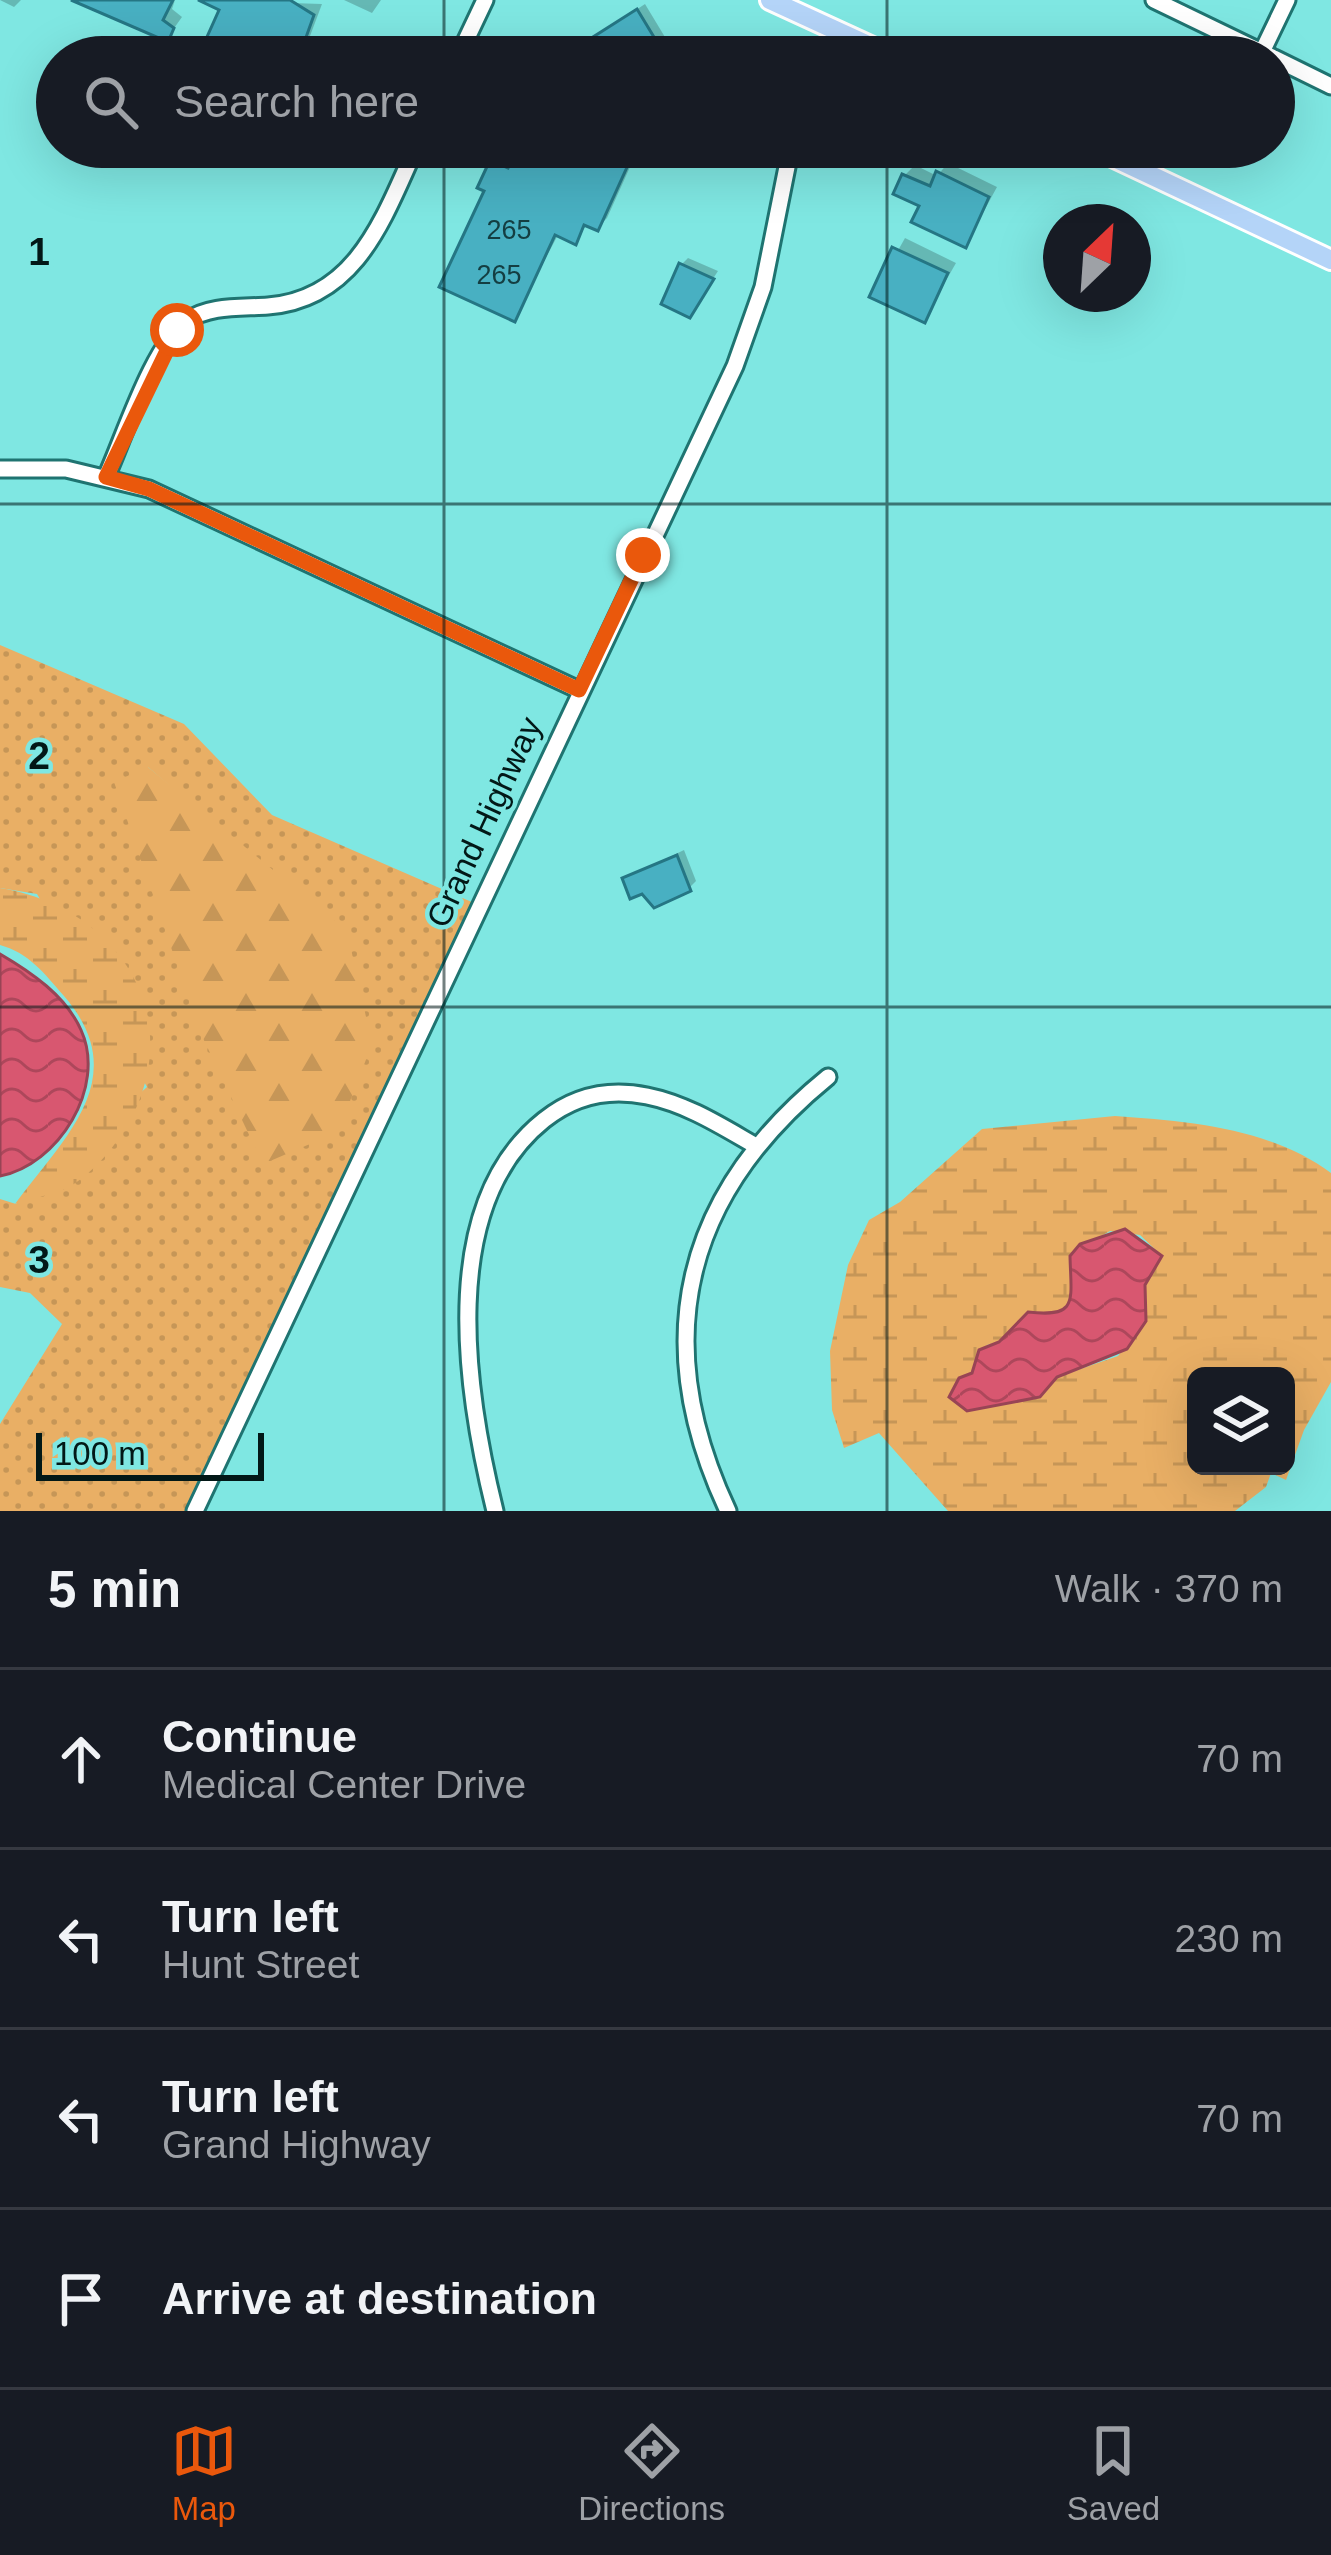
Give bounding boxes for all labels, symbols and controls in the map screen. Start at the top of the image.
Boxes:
search box [36,36,1295,168]
icon: search [78,69,144,135]
text: Search here [174,76,419,127]
north arrow [1043,204,1151,312]
house number: 265 [486,215,532,245]
text: 1 [28,230,50,273]
house number: 265 [476,260,522,290]
route start [150,303,204,357]
route end [616,528,670,582]
street label: Grand Highway [419,711,549,933]
text: 2 [28,734,50,777]
text: 3 [28,1238,50,1281]
map controls [1187,1367,1295,1475]
button: layers [1187,1367,1295,1475]
scale bar [36,1427,264,1480]
text: 100 m [54,1435,146,1472]
text: 5 min [48,1561,181,1618]
text: Walk · 370 m [1055,1567,1283,1610]
text: Continue [162,1711,357,1762]
icon: ahead [48,1726,114,1792]
text: 70 m [1196,1737,1283,1780]
text: Medical Center Drive [162,1763,526,1806]
text: Turn left [162,1891,339,1942]
icon: left [48,1906,114,1972]
text: 230 m [1175,1917,1283,1960]
text: Hunt Street [162,1943,359,1986]
text: Turn left [162,2071,339,2122]
icon: left [48,2086,114,2152]
text: 70 m [1196,2097,1283,2140]
text: Grand Highway [162,2123,431,2166]
icon: arrive [48,2266,114,2332]
text: Arrive at destination [162,2273,597,2324]
tab: Map [171,2418,237,2528]
tab: Directions [578,2418,725,2528]
tab: Saved [1067,2418,1160,2528]

